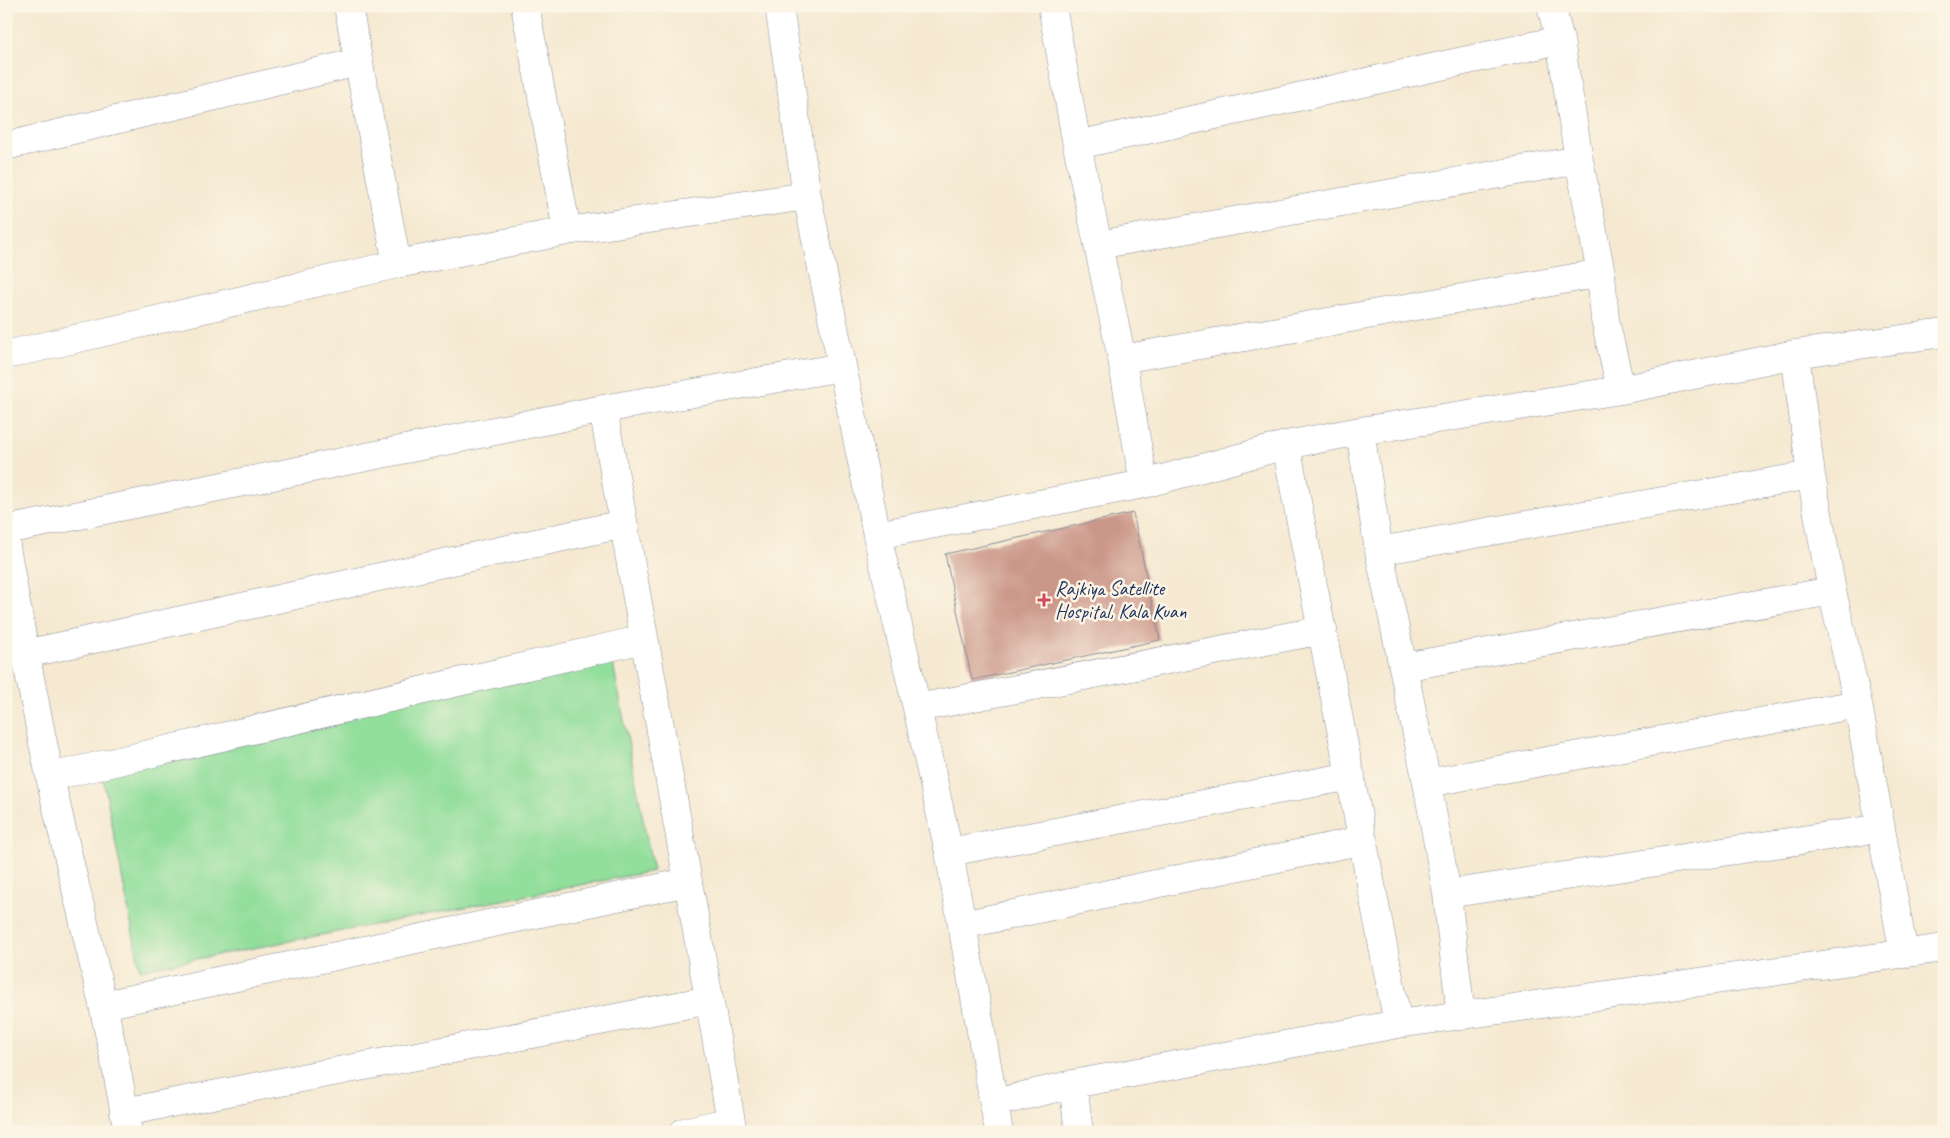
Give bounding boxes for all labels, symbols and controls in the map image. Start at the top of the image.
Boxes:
place label: Rajkiya Satellite Hospital, Kala Kuan [1055,576,1188,624]
marker: Rajkiya Satellite Hospital, Kala Kuan [1037,593,1051,607]

